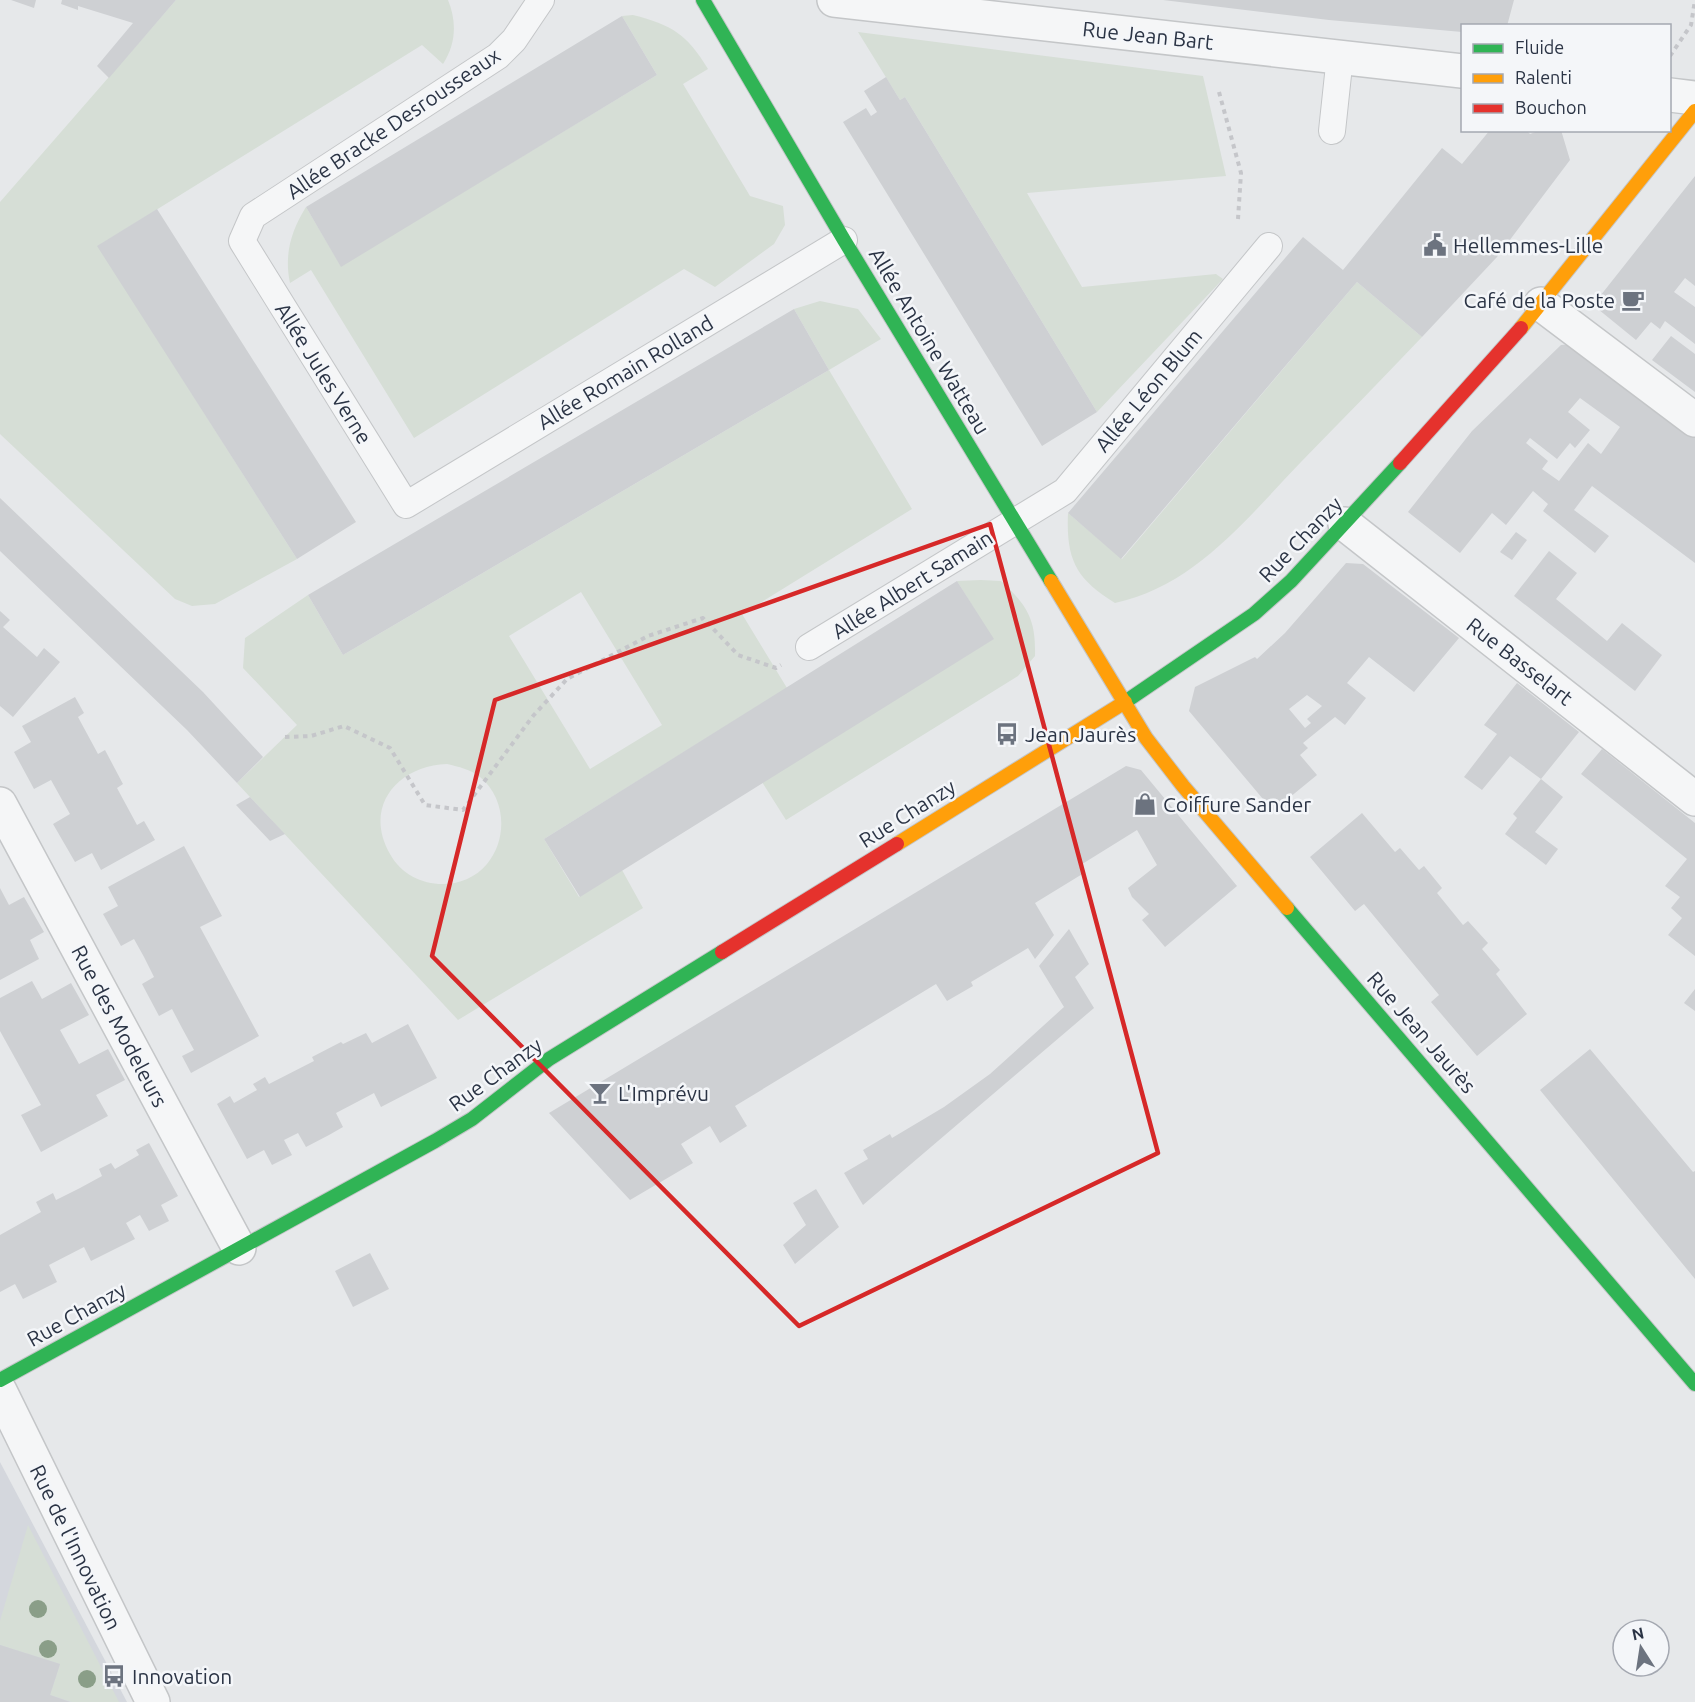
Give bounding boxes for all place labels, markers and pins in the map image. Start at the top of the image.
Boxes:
public building icon: Hellemmes-Lille [1422,232,1448,258]
place label: Hellemmes-Lille [1453,233,1603,257]
cafe icon: Café de la Poste [1620,287,1646,313]
place label: Café de la Poste [1464,288,1615,312]
bus stop icon: Jean Jaurès [994,721,1020,747]
place label: Jean Jaurès [1025,722,1136,746]
shop icon: Coiffure Sander [1132,791,1158,817]
place label: Coiffure Sander [1163,792,1311,816]
bar icon: L'Imprévu [587,1080,613,1106]
place label: L'Imprévu [618,1081,709,1105]
bus stop icon: Innovation [101,1663,127,1689]
place label: Innovation [132,1664,232,1688]

